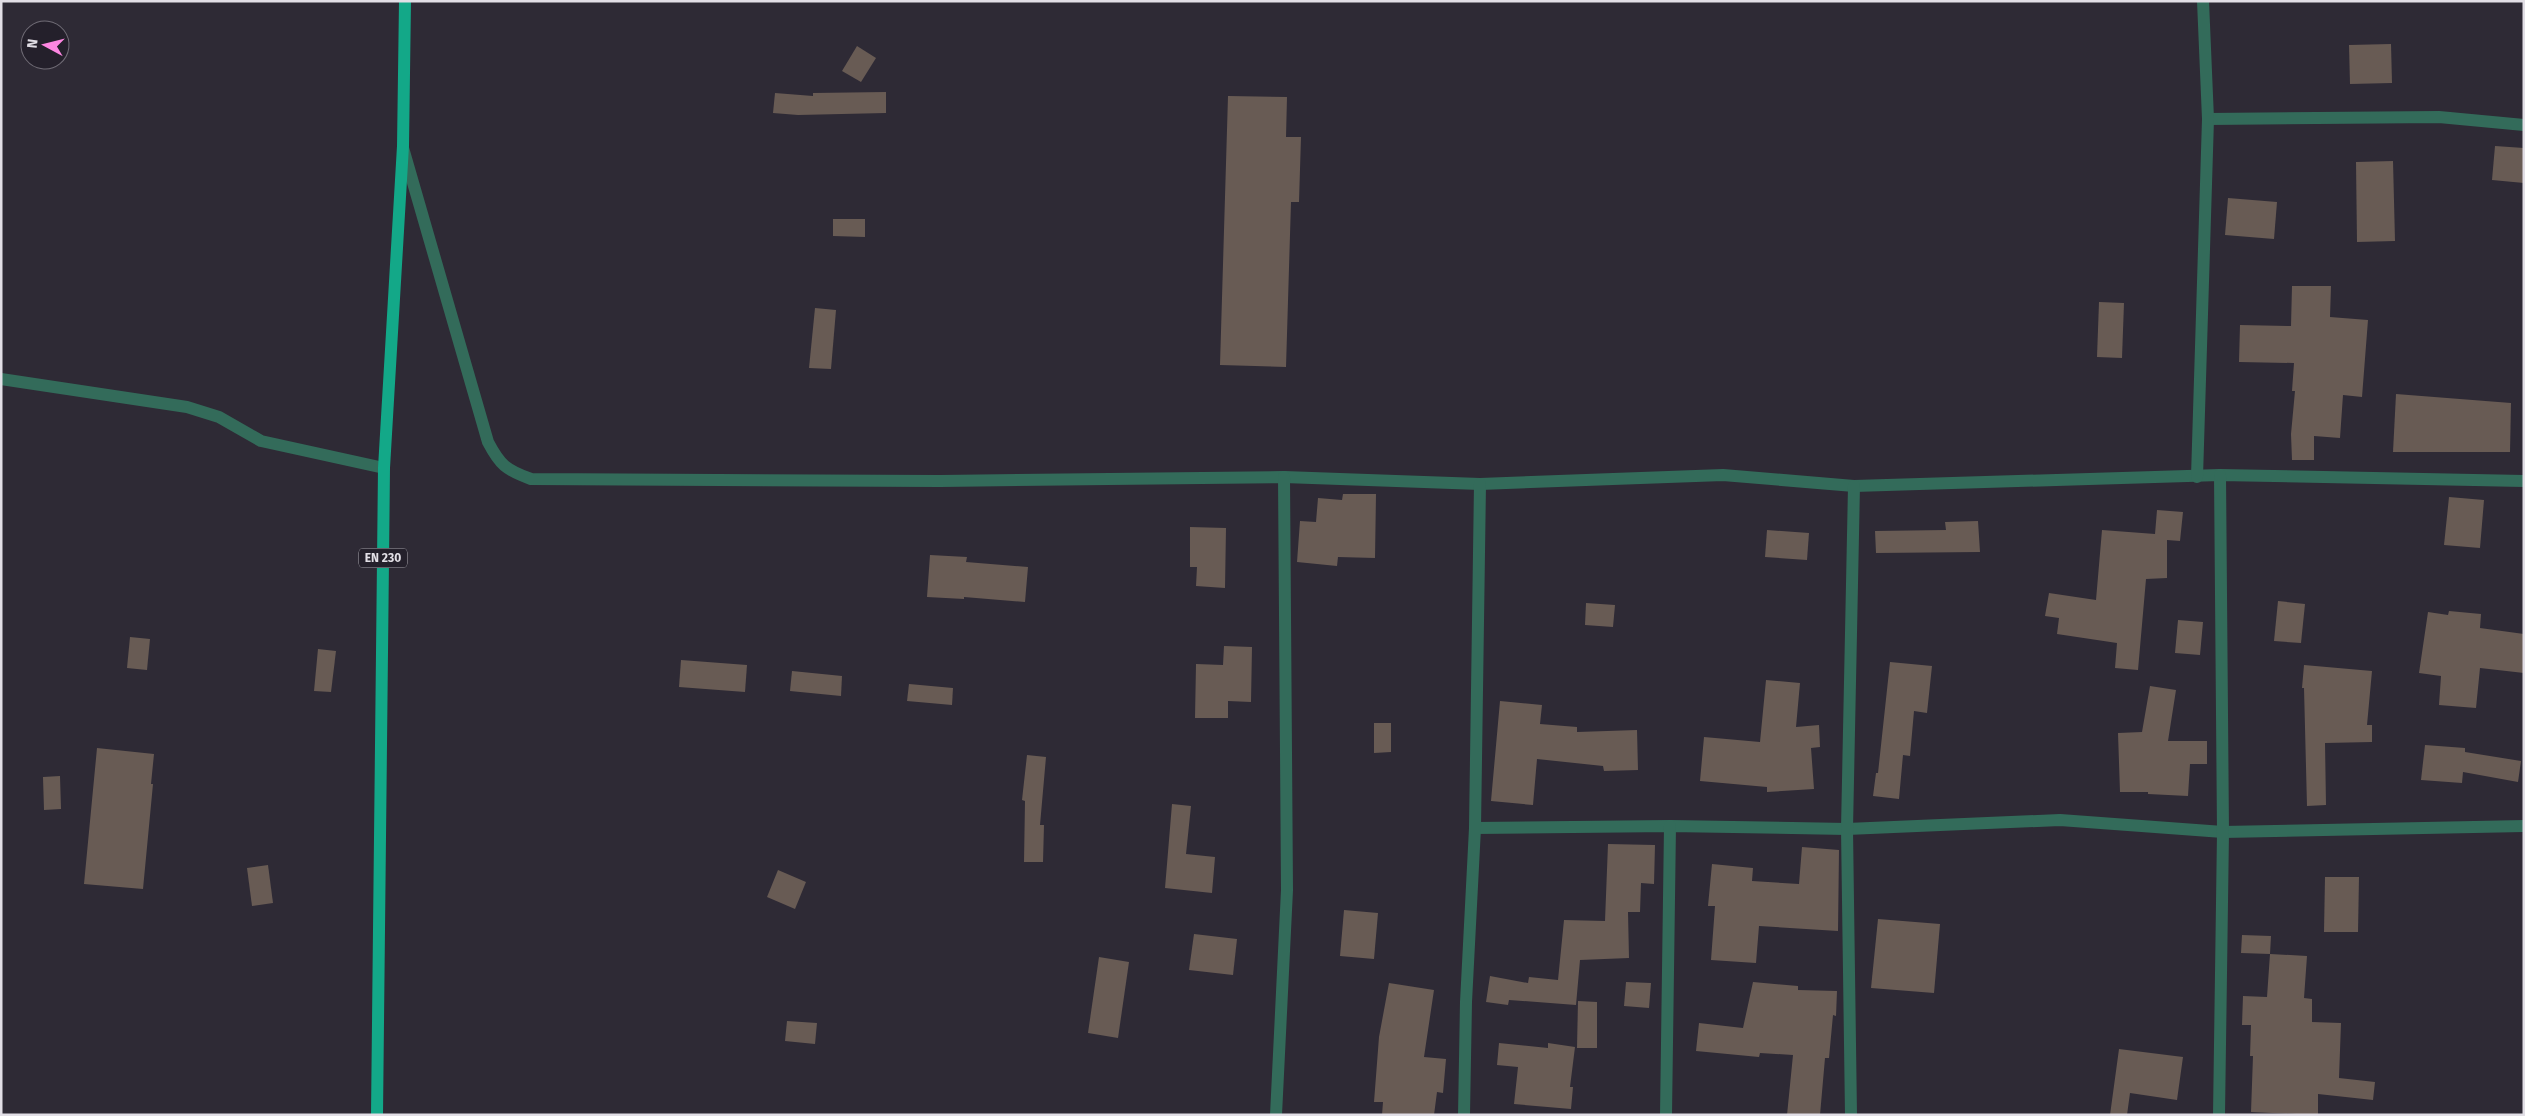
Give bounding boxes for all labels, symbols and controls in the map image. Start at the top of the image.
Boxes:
north arrow [20,20,70,70]
text: N [24,38,42,49]
road number: EN 230 [359,548,407,568]

